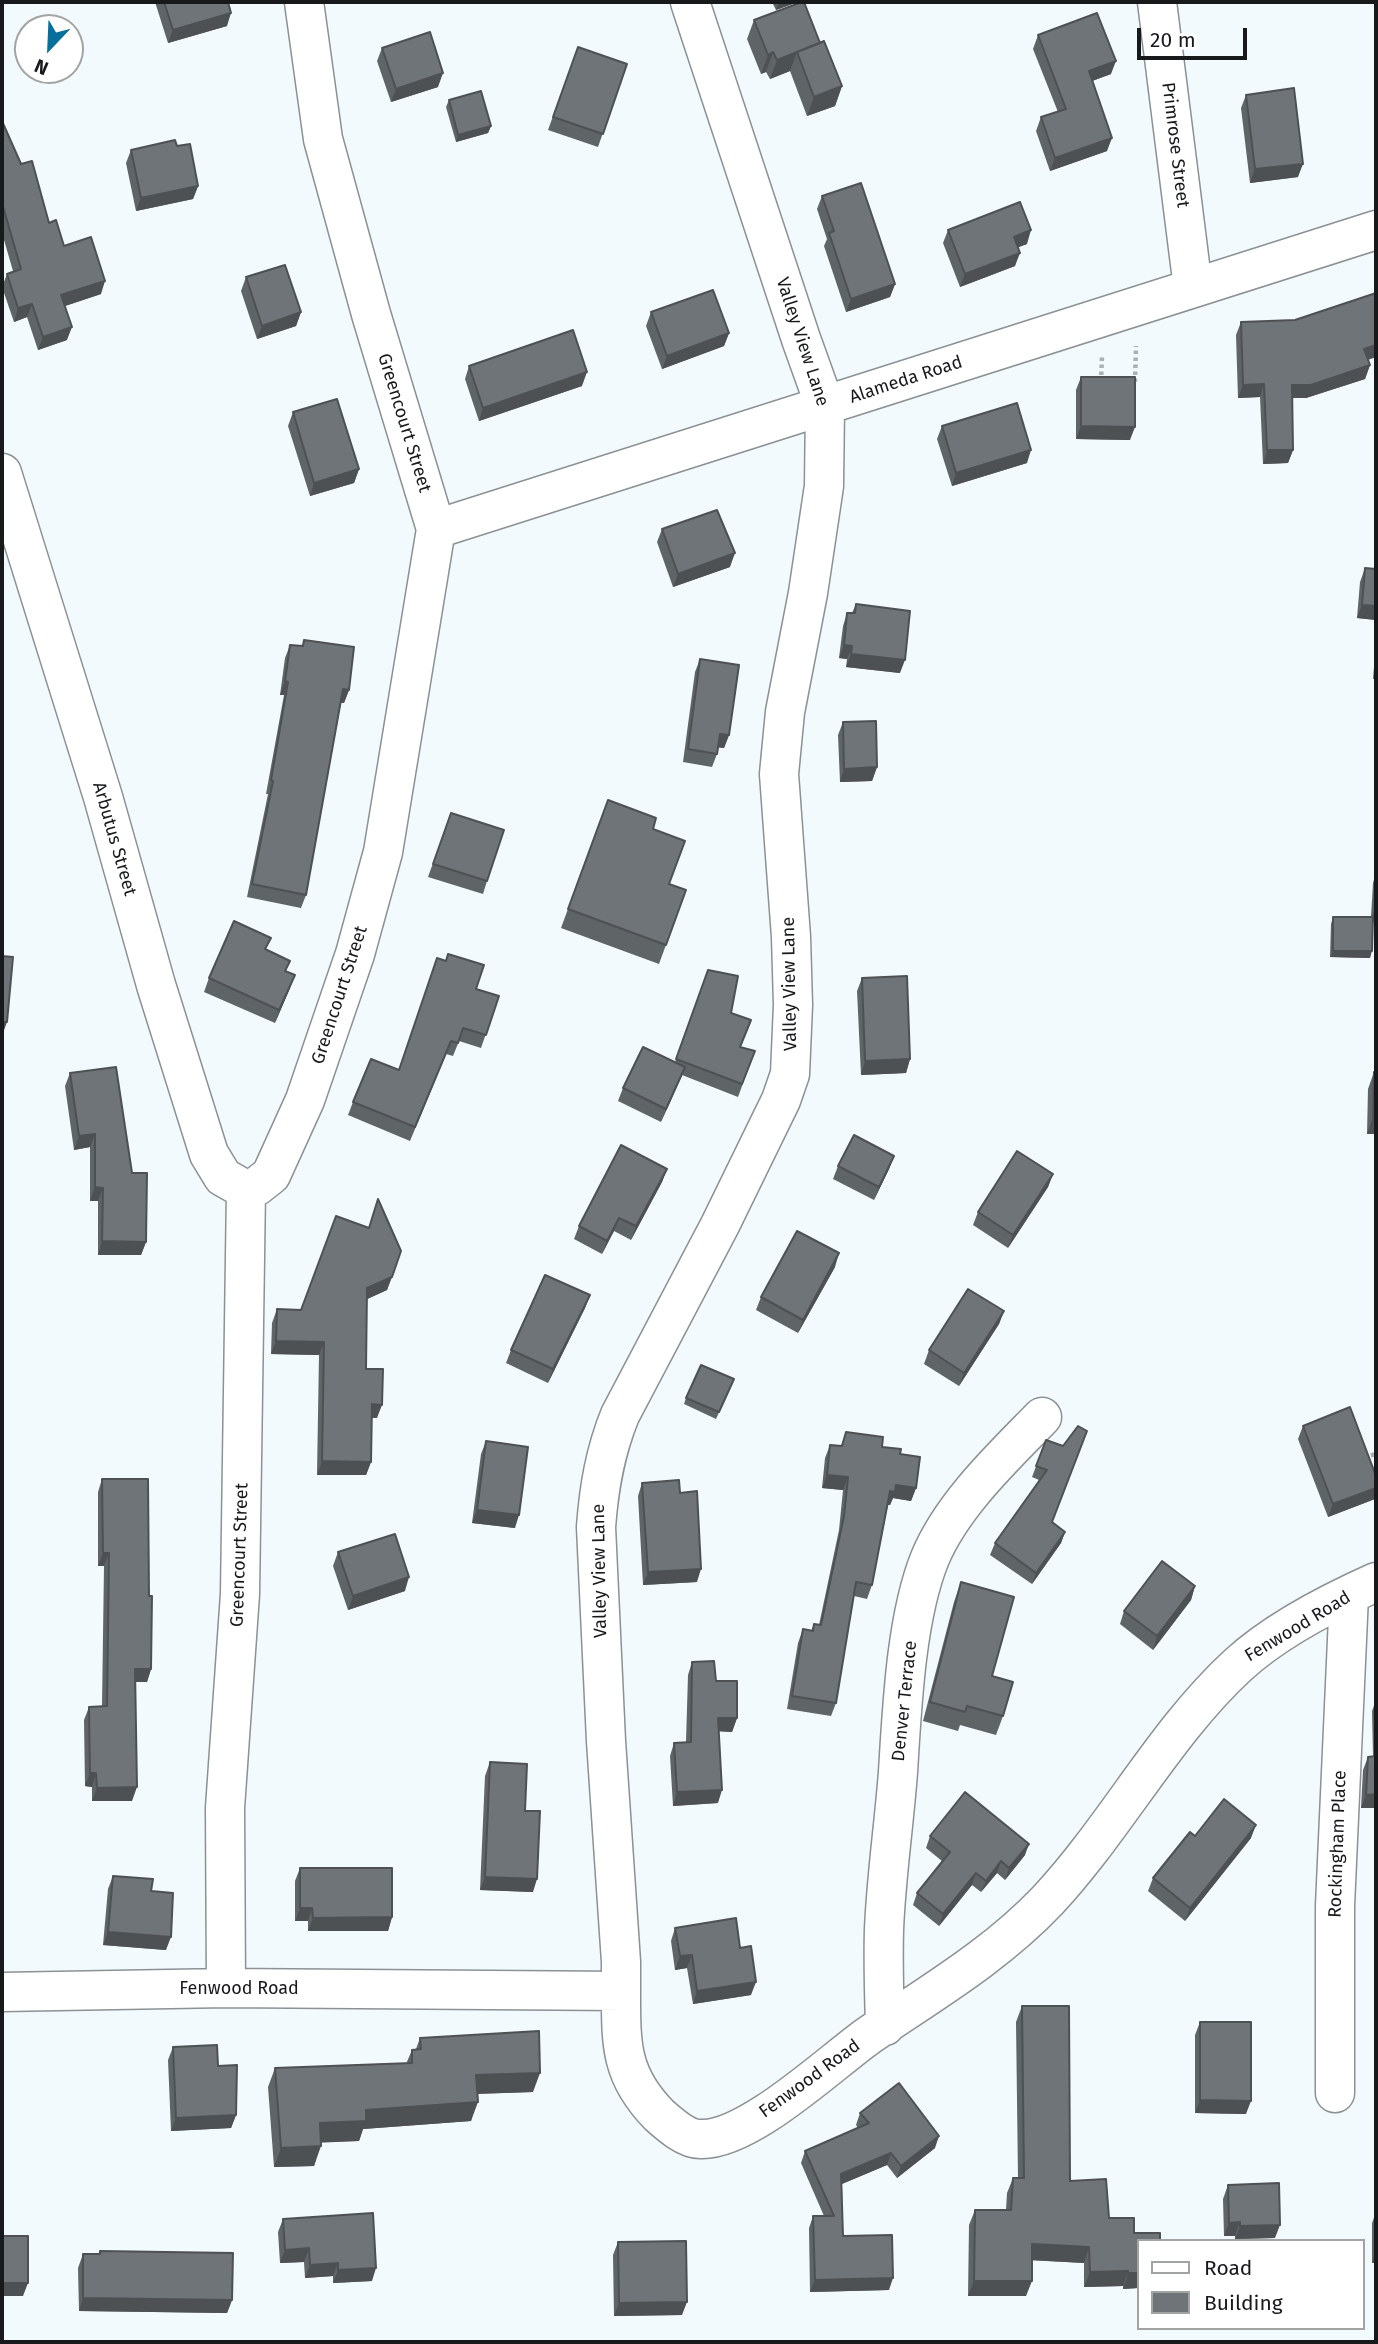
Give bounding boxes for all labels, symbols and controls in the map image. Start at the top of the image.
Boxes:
north arrow [14,14,84,84]
scale bar [1140,14,1250,58]
text: 20 m [1150,27,1196,53]
text: N [31,54,52,80]
street label: Primrose Street [1157,81,1193,209]
street label: Valley View Lane [771,275,833,409]
street label: Greencourt Street [373,351,435,495]
street label: Alameda Road [847,352,965,408]
street label: Arbutus Street [87,780,141,898]
street label: Valley View Lane [778,917,802,1051]
street label: Greencourt Street [307,923,373,1067]
street label: Greencourt Street [227,1483,253,1627]
street label: Valley View Lane [588,1504,612,1638]
street label: Fenwood Road [1241,1587,1355,1667]
street label: Denver Terrace [888,1640,922,1762]
street label: Rockingham Place [1325,1770,1351,1918]
street label: Fenwood Road [179,1978,299,2000]
street label: Fenwood Road [755,2035,865,2123]
legend [1136,2239,1364,2330]
text: Road [1204,2255,1252,2281]
text: Building [1204,2290,1283,2316]

